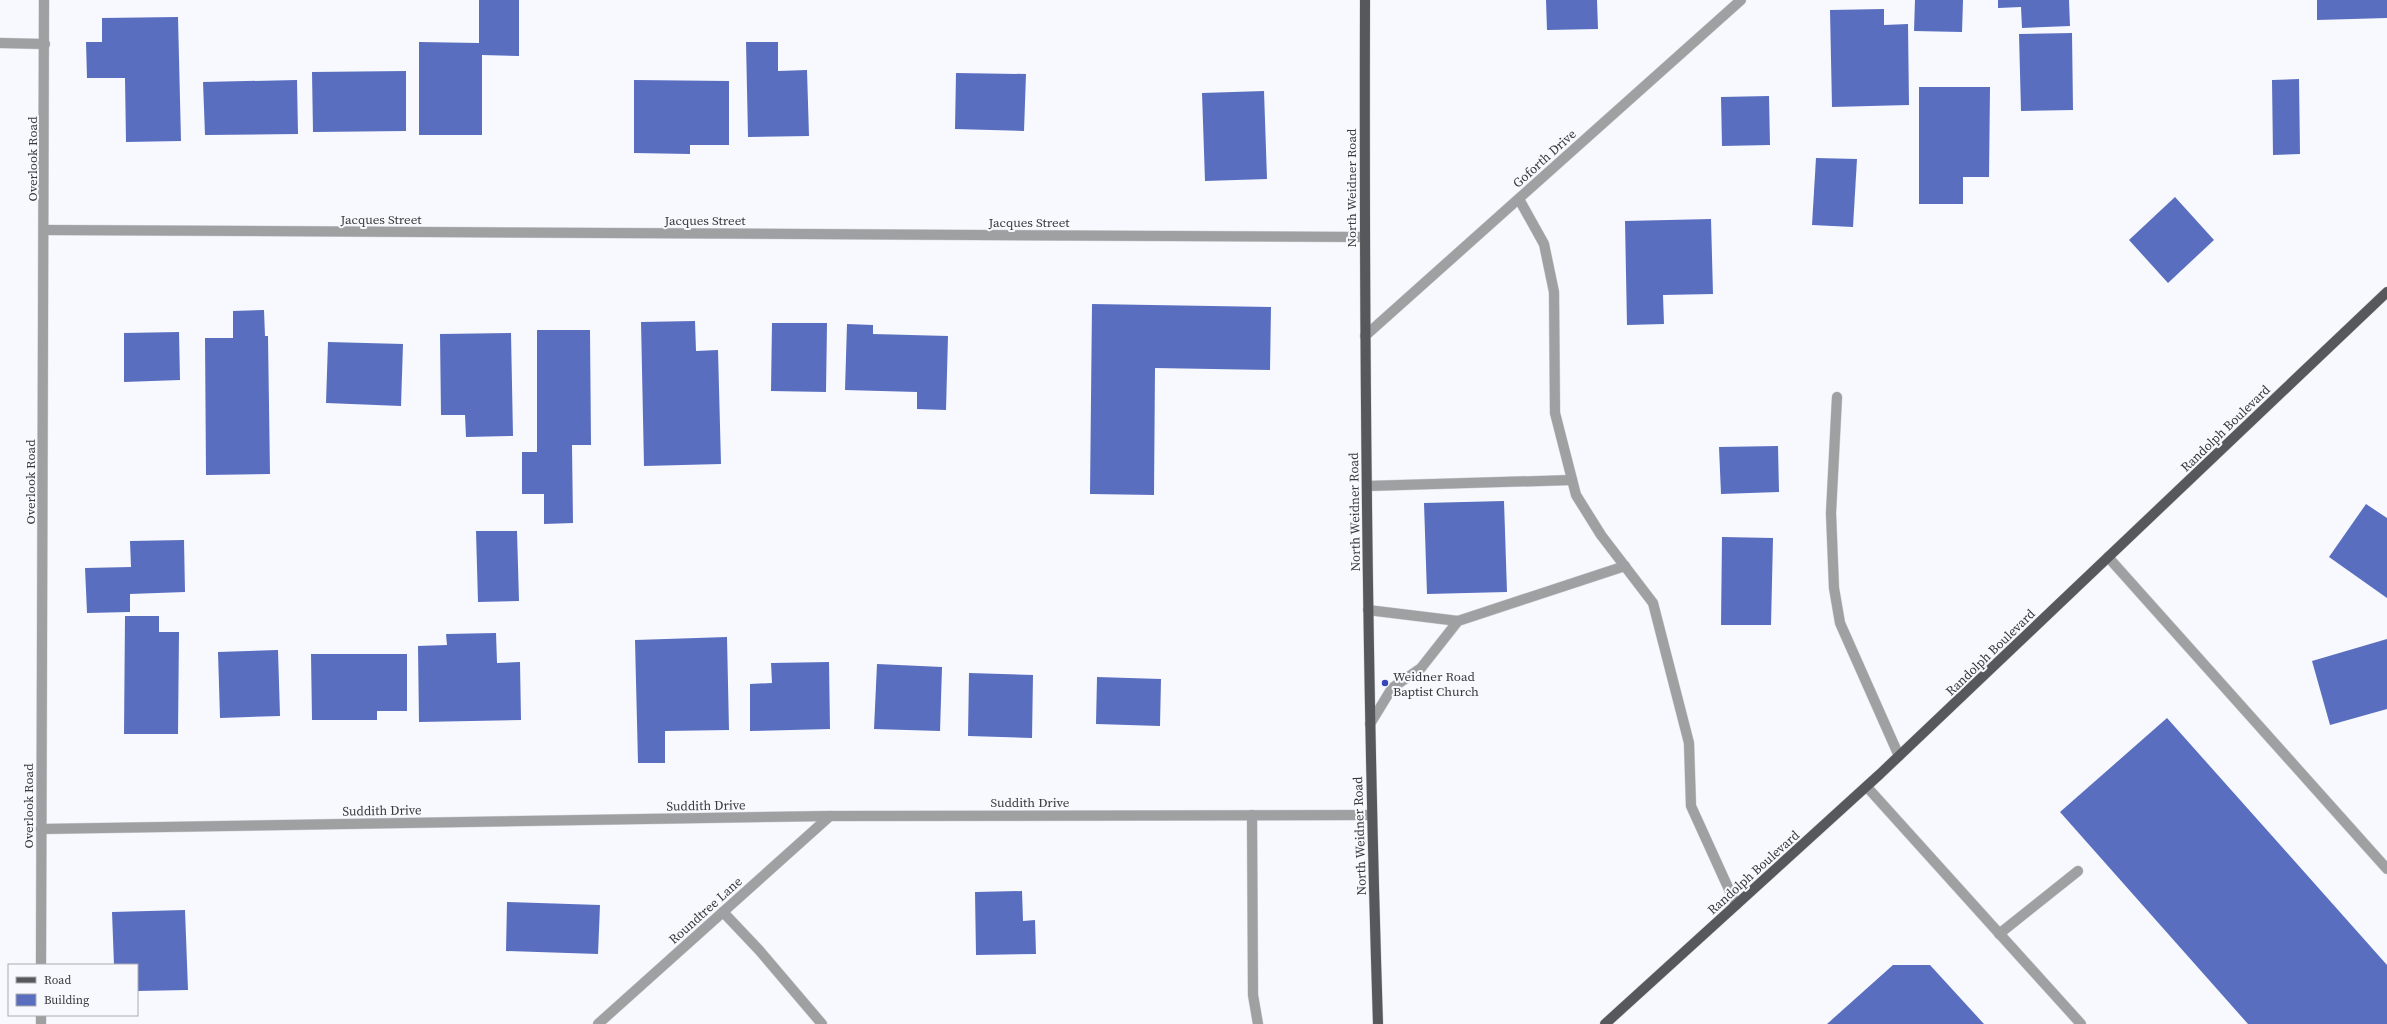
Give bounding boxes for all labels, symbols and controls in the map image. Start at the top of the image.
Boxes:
street label: Overlook Road [24,116,41,202]
street label: Goforth Drive [1509,125,1580,191]
street label: North Weidner Road [1343,128,1360,247]
street label: Jacques Street [339,211,422,228]
street label: Jacques Street [663,212,746,229]
street label: Jacques Street [987,214,1070,231]
street label: Randolph Boulevard [2177,381,2274,475]
street label: Overlook Road [22,439,39,525]
street label: North Weidner Road [1345,452,1364,572]
street label: Randolph Boulevard [1942,605,2039,699]
place label: Weidner Road Baptist Church [1393,668,1479,700]
marker: Weidner Road Baptist Church [1380,678,1390,688]
street label: Overlook Road [20,763,37,849]
street label: North Weidner Road [1349,776,1370,896]
street label: Suddith Drive [990,794,1070,811]
street label: Suddith Drive [666,796,746,815]
street label: Suddith Drive [342,801,422,820]
street label: Randolph Boulevard [1704,826,1803,918]
street label: Roundtree Lane [665,873,746,948]
legend [8,964,138,1016]
text: Road [44,972,71,988]
text: Building [44,992,89,1008]

